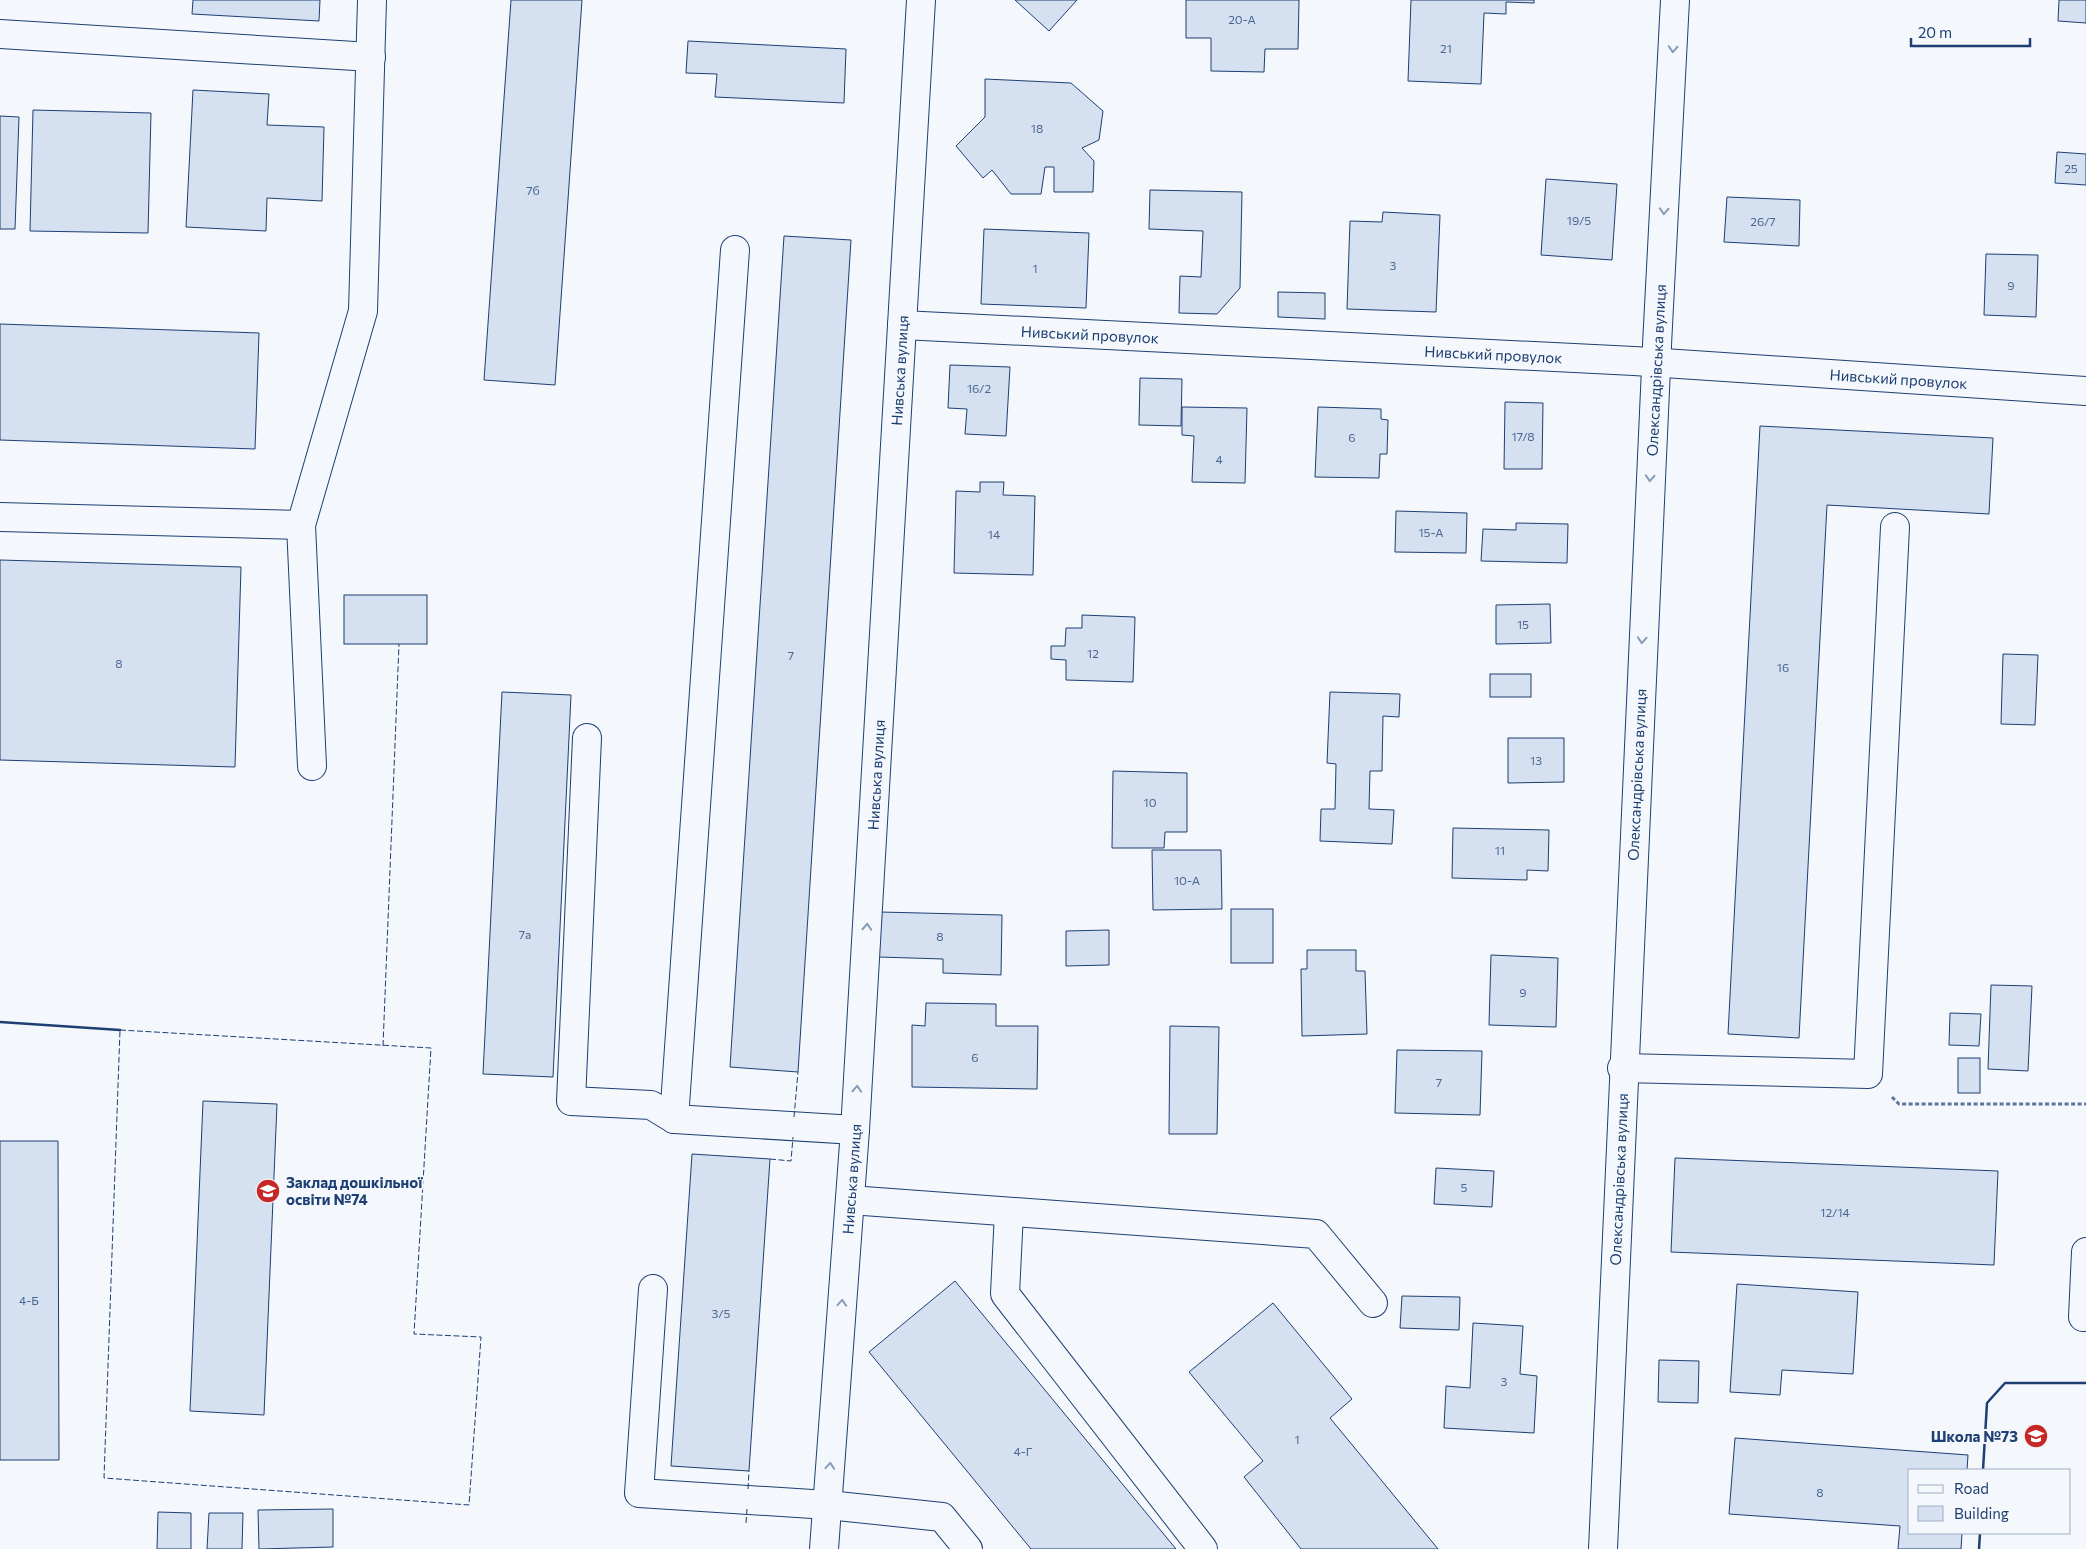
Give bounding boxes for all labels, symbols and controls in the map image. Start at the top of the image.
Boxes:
house number: 20-А [1228,12,1256,26]
scale bar [1911,15,2030,47]
text: 20 m [1918,23,1952,41]
house number: 21 [1440,41,1452,55]
one-way arrow [1667,45,1678,53]
house number: 18 [1031,121,1043,135]
house number: 25 [2064,161,2078,175]
house number: 7б [526,183,540,197]
one-way arrow [1658,207,1669,215]
house number: 19/5 [1567,213,1591,227]
house number: 26/7 [1750,214,1776,228]
house number: 3 [1390,258,1397,272]
house number: 1 [1032,261,1038,275]
house number: 9 [2007,278,2015,292]
street label: Олександрівська вулиця [1642,284,1669,457]
street label: Нивська вулиця [887,315,912,426]
street label: Нивський провулок [1020,322,1159,347]
street label: Нивський провулок [1424,342,1563,366]
street label: Нивський провулок [1829,365,1968,392]
house number: 16/2 [967,381,991,395]
house number: 17/8 [1512,429,1534,443]
house number: 6 [1348,430,1356,444]
house number: 4 [1215,452,1223,466]
one-way arrow [1644,474,1655,482]
house number: 15-А [1418,525,1444,539]
house number: 14 [988,527,1000,541]
house number: 15 [1517,617,1529,631]
one-way arrow [1637,637,1648,645]
house number: 12 [1087,646,1099,660]
house number: 7 [788,648,794,662]
house number: 8 [115,656,123,670]
house number: 16 [1777,660,1789,674]
street label: Олександрівська вулиця [1623,688,1649,861]
street label: Нивська вулиця [864,719,888,831]
house number: 13 [1530,753,1542,767]
house number: 10 [1144,795,1157,809]
house number: 11 [1495,843,1505,857]
house number: 10-А [1174,873,1200,887]
one-way arrow [861,923,872,931]
house number: 7а [519,927,531,941]
house number: 8 [936,929,944,943]
house number: 9 [1519,985,1527,999]
house number: 6 [971,1050,979,1064]
house number: 7 [1436,1075,1442,1089]
one-way arrow [852,1085,863,1093]
street label: Олександрівська вулиця [1606,1093,1631,1266]
street label: Нивська вулиця [838,1123,864,1235]
place label: Заклад дошкільної освіти №74 [286,1173,423,1208]
school or university icon: Заклад дошкільної освіти №74 [255,1178,281,1204]
house number: 5 [1461,1180,1468,1194]
house number: 12/14 [1820,1205,1850,1219]
house number: 4-Б [19,1293,39,1307]
one-way arrow [837,1299,848,1307]
house number: 3/5 [712,1306,731,1320]
house number: 3 [1501,1374,1508,1388]
school or university icon: Школа №73 [2023,1423,2049,1449]
place label: Школа №73 [1931,1427,2018,1445]
house number: 1 [1294,1432,1300,1446]
house number: 4-Г [1013,1444,1033,1458]
one-way arrow [825,1461,836,1469]
legend [1908,1469,2071,1534]
text: Road [1954,1479,1989,1497]
house number: 8 [1816,1485,1824,1499]
text: Building [1954,1504,2009,1522]

